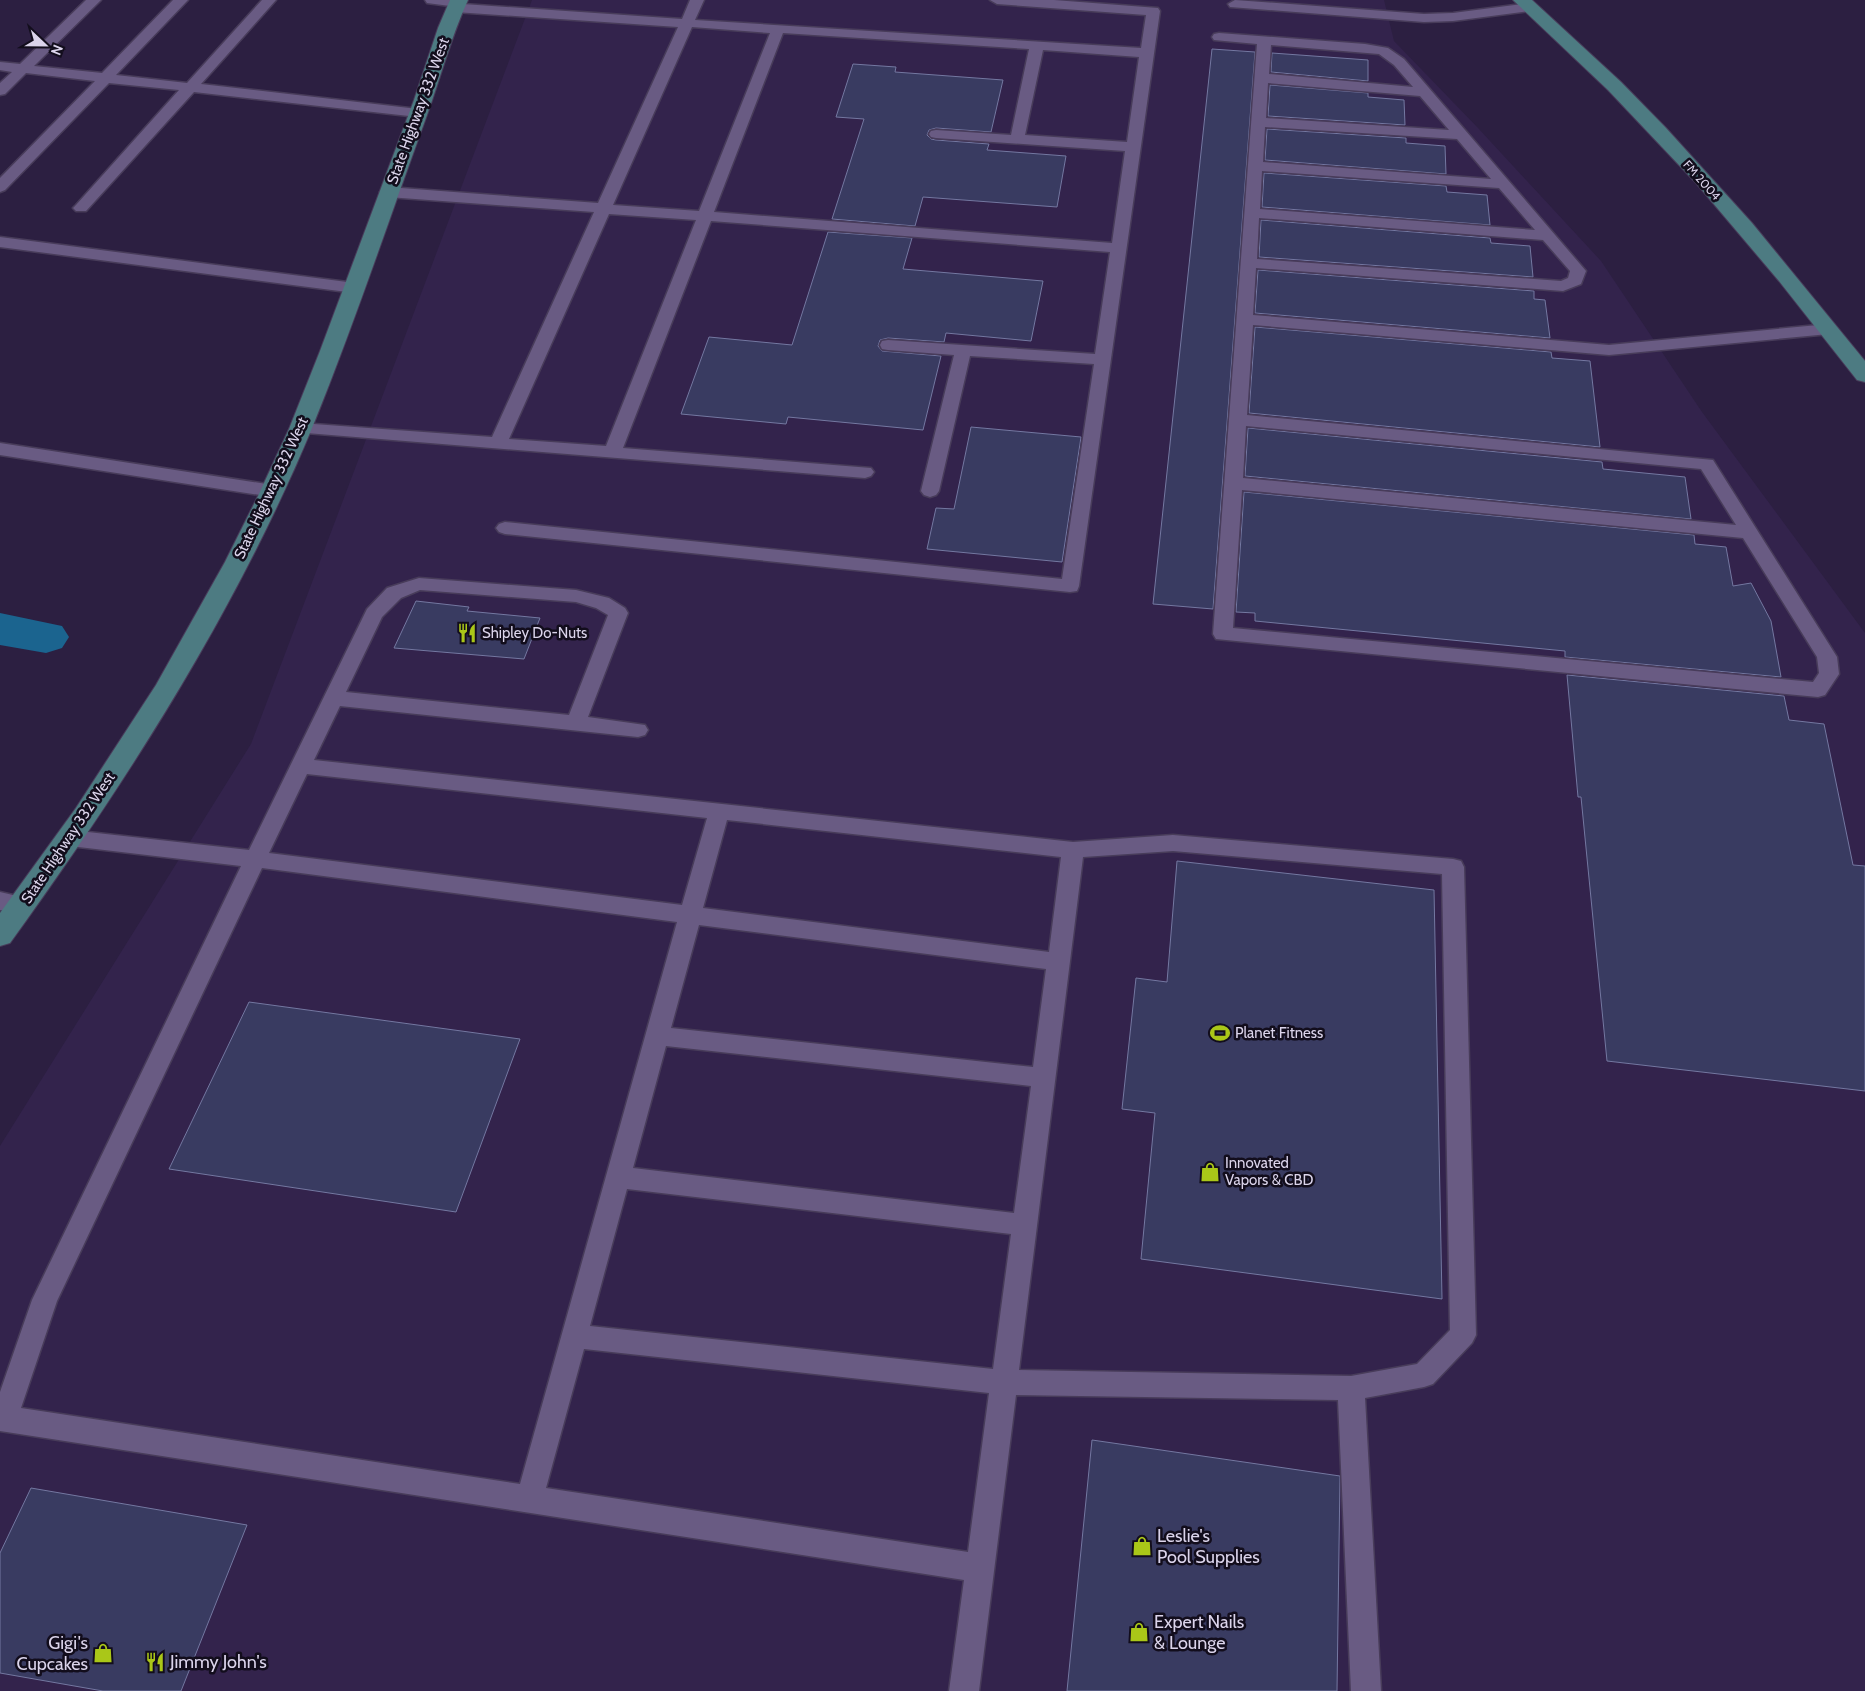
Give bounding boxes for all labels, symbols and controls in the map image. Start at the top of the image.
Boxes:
north arrow [20,20,70,70]
street label: State Highway 332 West [383,35,453,187]
text: N [47,42,67,58]
street label: FM 2004 [1680,157,1724,203]
street label: State Highway 332 West [230,414,312,562]
restaurant icon: Shipley Do-Nuts [456,622,478,644]
place label: Shipley Do-Nuts [482,624,587,642]
street label: State Highway 332 West [17,769,119,907]
sports icon: Planet Fitness [1209,1022,1231,1044]
place label: Planet Fitness [1235,1024,1323,1042]
place label: Innovated Vapors & CBD [1225,1154,1313,1189]
shop icon: Innovated Vapors & CBD [1199,1161,1221,1183]
place label: Leslie's Pool Supplies [1157,1525,1260,1568]
shop icon: Leslie's Pool Supplies [1131,1535,1153,1557]
place label: Expert Nails & Lounge [1154,1611,1244,1654]
shop icon: Expert Nails & Lounge [1128,1621,1150,1643]
place label: Gigi's Cupcakes [17,1632,88,1675]
shop icon: Gigi's Cupcakes [92,1642,114,1664]
restaurant icon: Jimmy John's [144,1651,166,1673]
place label: Jimmy John's [169,1651,267,1673]

